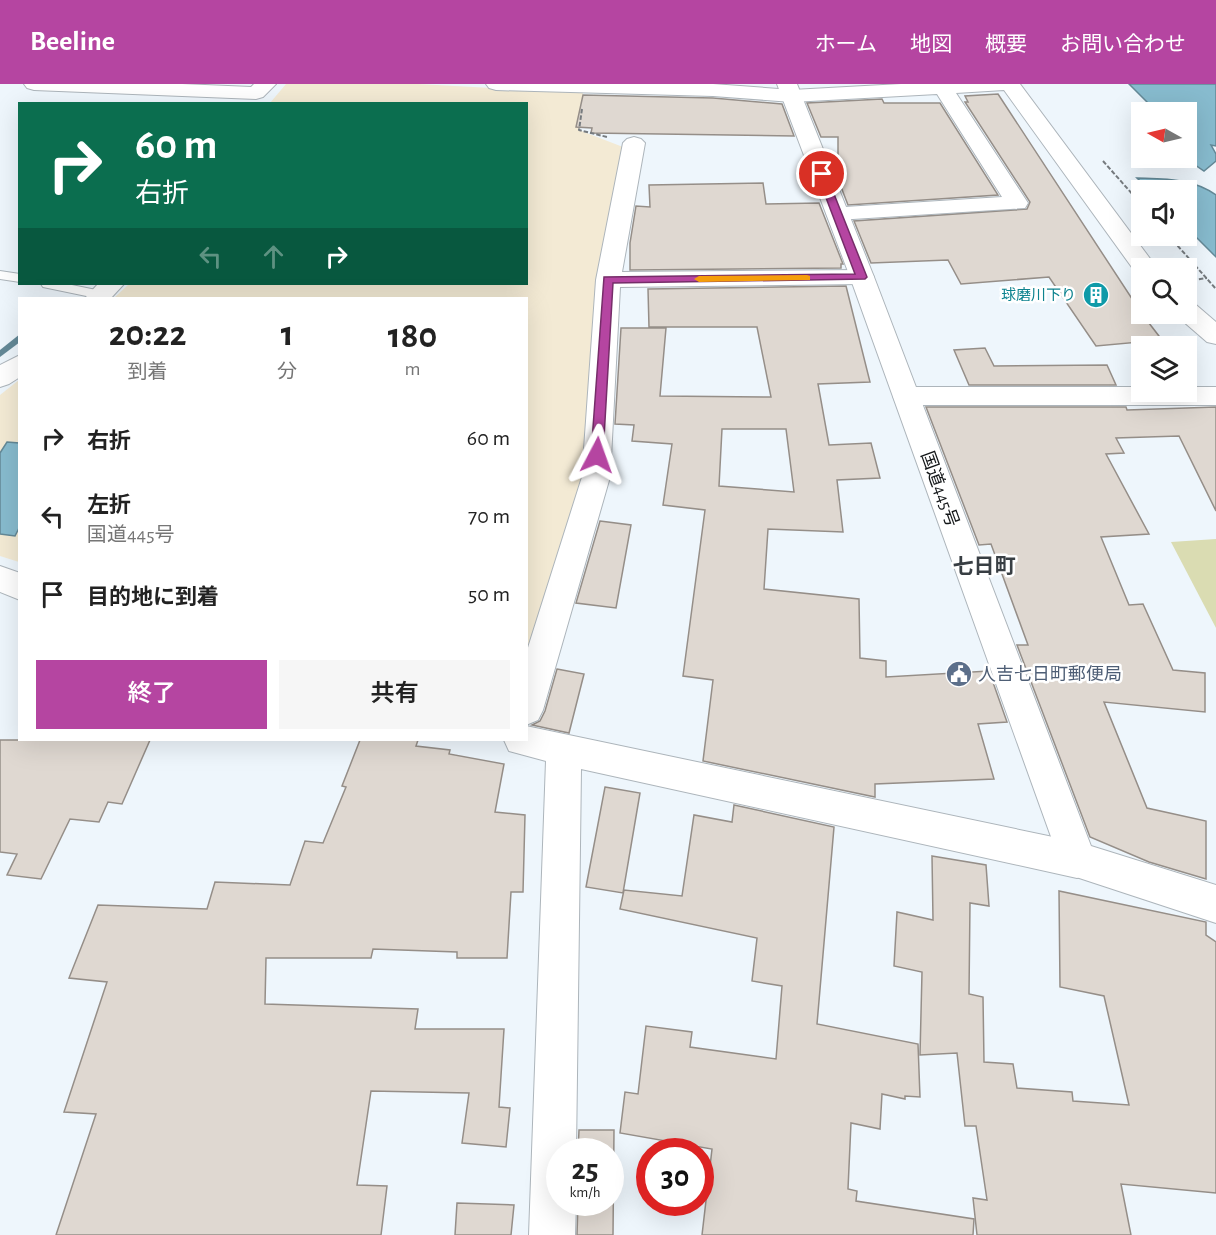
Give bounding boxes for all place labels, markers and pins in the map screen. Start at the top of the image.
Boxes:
pin [796,148,847,199]
building icon: 球磨川下り [1081,280,1111,310]
place label: 球磨川下り [1001,287,1076,303]
public building icon: 人吉七日町郵便局 [944,659,974,689]
place label: 人吉七日町郵便局 [978,665,1122,684]

